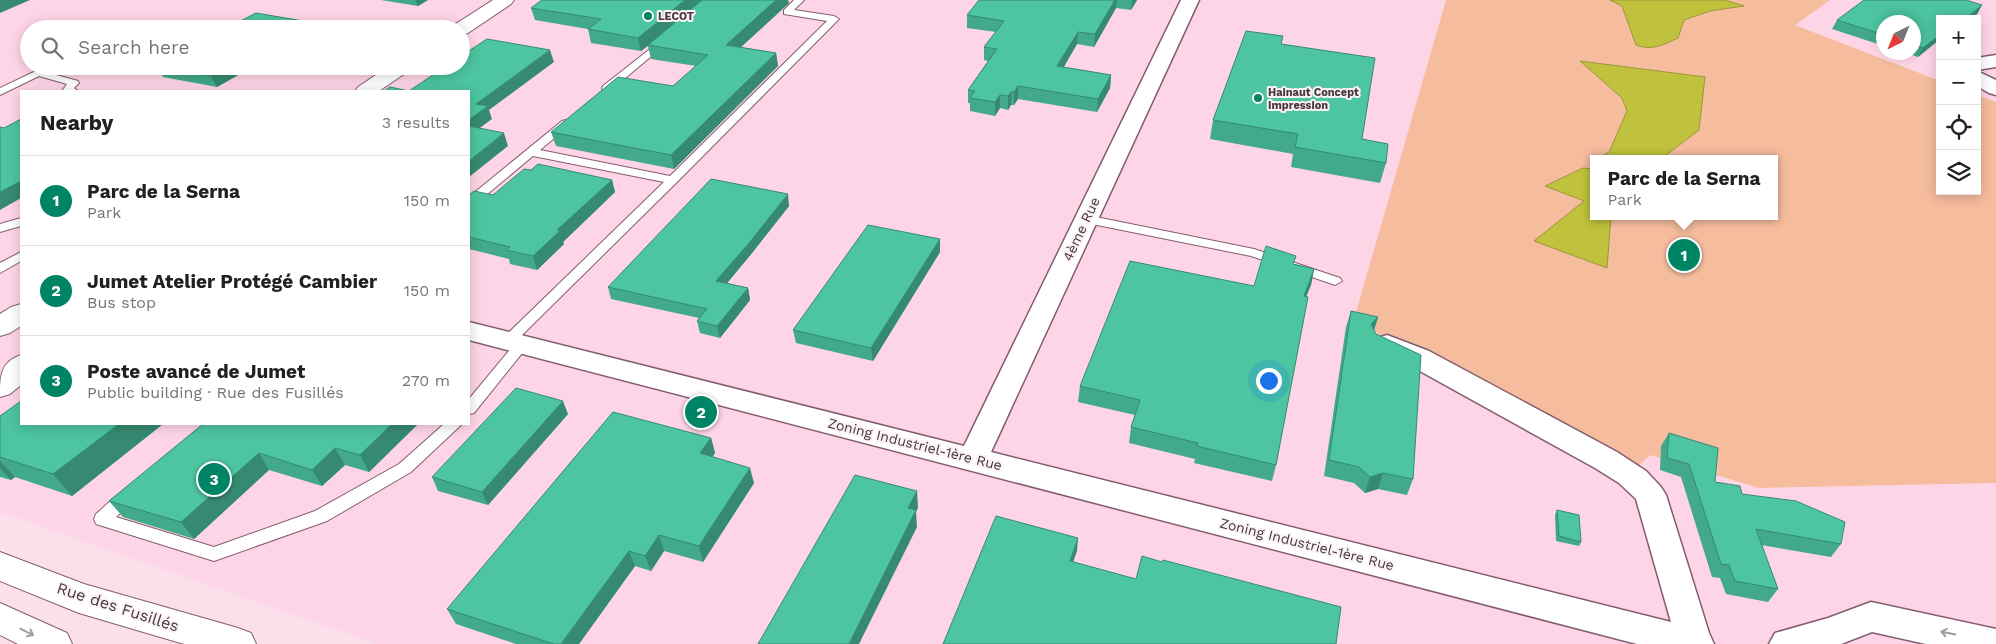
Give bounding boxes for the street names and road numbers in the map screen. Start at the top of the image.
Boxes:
street label: 4ème Rue [1059,194,1103,264]
street label: Zoning Industriel-1ère Rue [826,415,1004,473]
street label: Zoning Industriel-1ère Rue [1218,515,1396,573]
street label: Rue des Fusillés [55,578,181,636]

